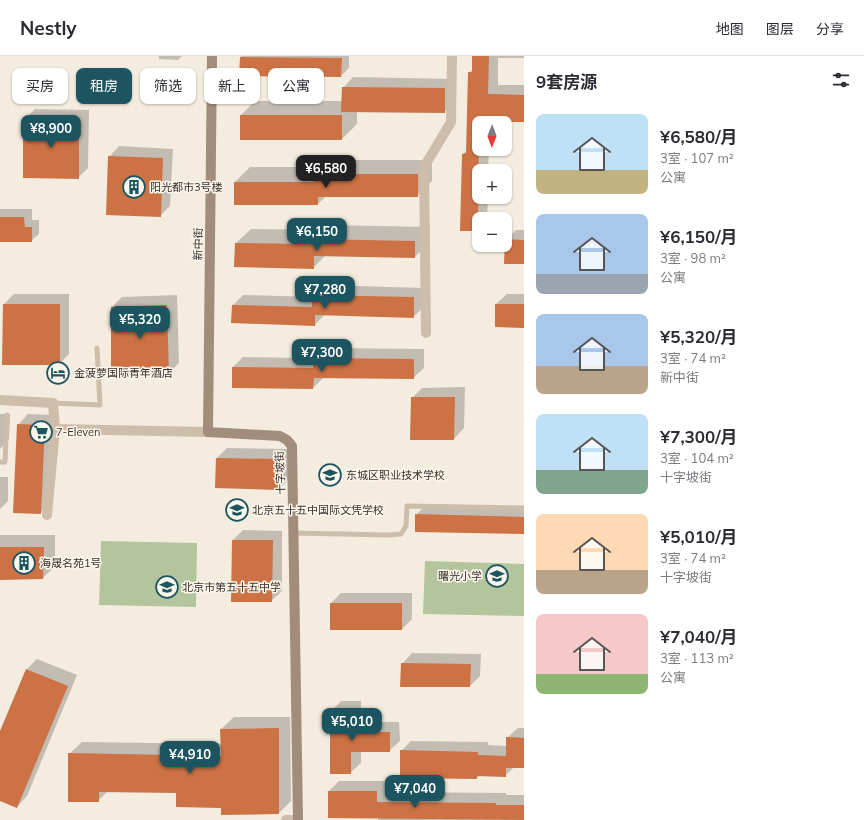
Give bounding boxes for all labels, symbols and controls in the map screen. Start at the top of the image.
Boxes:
text: Nestly [20,16,77,40]
text: 地图 [716,20,744,38]
text: 图层 [766,20,794,38]
text: 分享 [816,20,844,38]
chip: 买房 [12,68,68,104]
chip: 租房 [76,68,132,104]
chip: 筛选 [140,68,196,104]
chip: 新上 [204,68,260,104]
chip: 公寓 [268,68,324,104]
icon: filters [830,69,852,91]
text: 9套房源 [536,71,597,92]
pin: ¥8,900 [18,115,84,149]
north arrow [472,116,512,156]
map controls [472,116,512,252]
text: ¥8,900 [30,120,72,136]
text: ¥6,580/月 [660,126,738,147]
icon: home [568,130,616,178]
text: 3室 · 107 m² [660,150,734,166]
pin: ¥6,580 [293,155,359,189]
text: ¥6,580 [305,160,347,176]
button: + [472,164,512,204]
text: 公寓 [660,169,686,185]
building icon: 阳光都市3号楼 [121,174,147,200]
place label: 阳光都市3号楼 [150,180,223,194]
button: − [472,212,512,252]
pin: ¥6,150 [284,218,350,252]
text: ¥6,150 [296,223,338,239]
text: ¥6,150/月 [660,226,738,247]
street label: 新中街 [191,227,205,261]
icon: home [568,230,616,278]
text: 3室 · 98 m² [660,250,726,266]
text: 公寓 [660,269,686,285]
pin: ¥7,280 [292,276,358,310]
text: ¥7,280 [304,281,346,297]
pin: ¥5,320 [107,306,173,340]
text: ¥5,320 [119,311,161,327]
text: ¥5,320/月 [660,326,738,347]
icon: home [568,330,616,378]
pin: ¥7,300 [289,339,355,373]
text: ¥7,300 [301,344,343,360]
text: 3室 · 74 m² [660,350,726,366]
hotel icon: 金菠萝国际青年酒店 [45,360,71,386]
place label: 金菠萝国际青年酒店 [74,366,173,380]
text: 新中街 [660,369,699,385]
supermarket icon: 7-Eleven [28,419,54,445]
place label: 7-Eleven [56,425,101,439]
text: ¥7,300/月 [660,426,738,447]
icon: home [568,430,616,478]
text: 3室 · 104 m² [660,450,734,466]
street label: 十字坡街 [272,451,288,495]
school or university icon: 东城区职业技术学校 [317,462,343,488]
place label: 东城区职业技术学校 [346,468,445,482]
text: 十字坡街 [660,469,712,485]
school or university icon: 北京五十五中国际文凭学校 [224,497,250,523]
place label: 北京五十五中国际文凭学校 [252,503,384,517]
text: ¥5,010/月 [660,526,738,547]
icon: home [568,530,616,578]
building icon: 海晟名苑1号 [11,550,37,576]
text: 3室 · 74 m² [660,550,726,566]
place label: 海晟名苑1号 [40,556,102,570]
school or university icon: 曙光小学 [484,563,510,589]
place label: 曙光小学 [438,569,482,583]
text: 十字坡街 [660,569,712,585]
school or university icon: 北京市第五十五中学 [154,574,180,600]
place label: 北京市第五十五中学 [182,580,281,594]
text: ¥7,040/月 [660,626,738,647]
icon: home [568,630,616,678]
text: 3室 · 113 m² [660,650,734,666]
text: 公寓 [660,669,686,685]
pin: ¥5,010 [319,708,385,742]
text: ¥5,010 [331,713,373,729]
pin: ¥4,910 [157,741,223,775]
text: ¥4,910 [169,746,211,762]
pin: ¥7,040 [382,775,448,809]
text: ¥7,040 [394,780,436,796]

